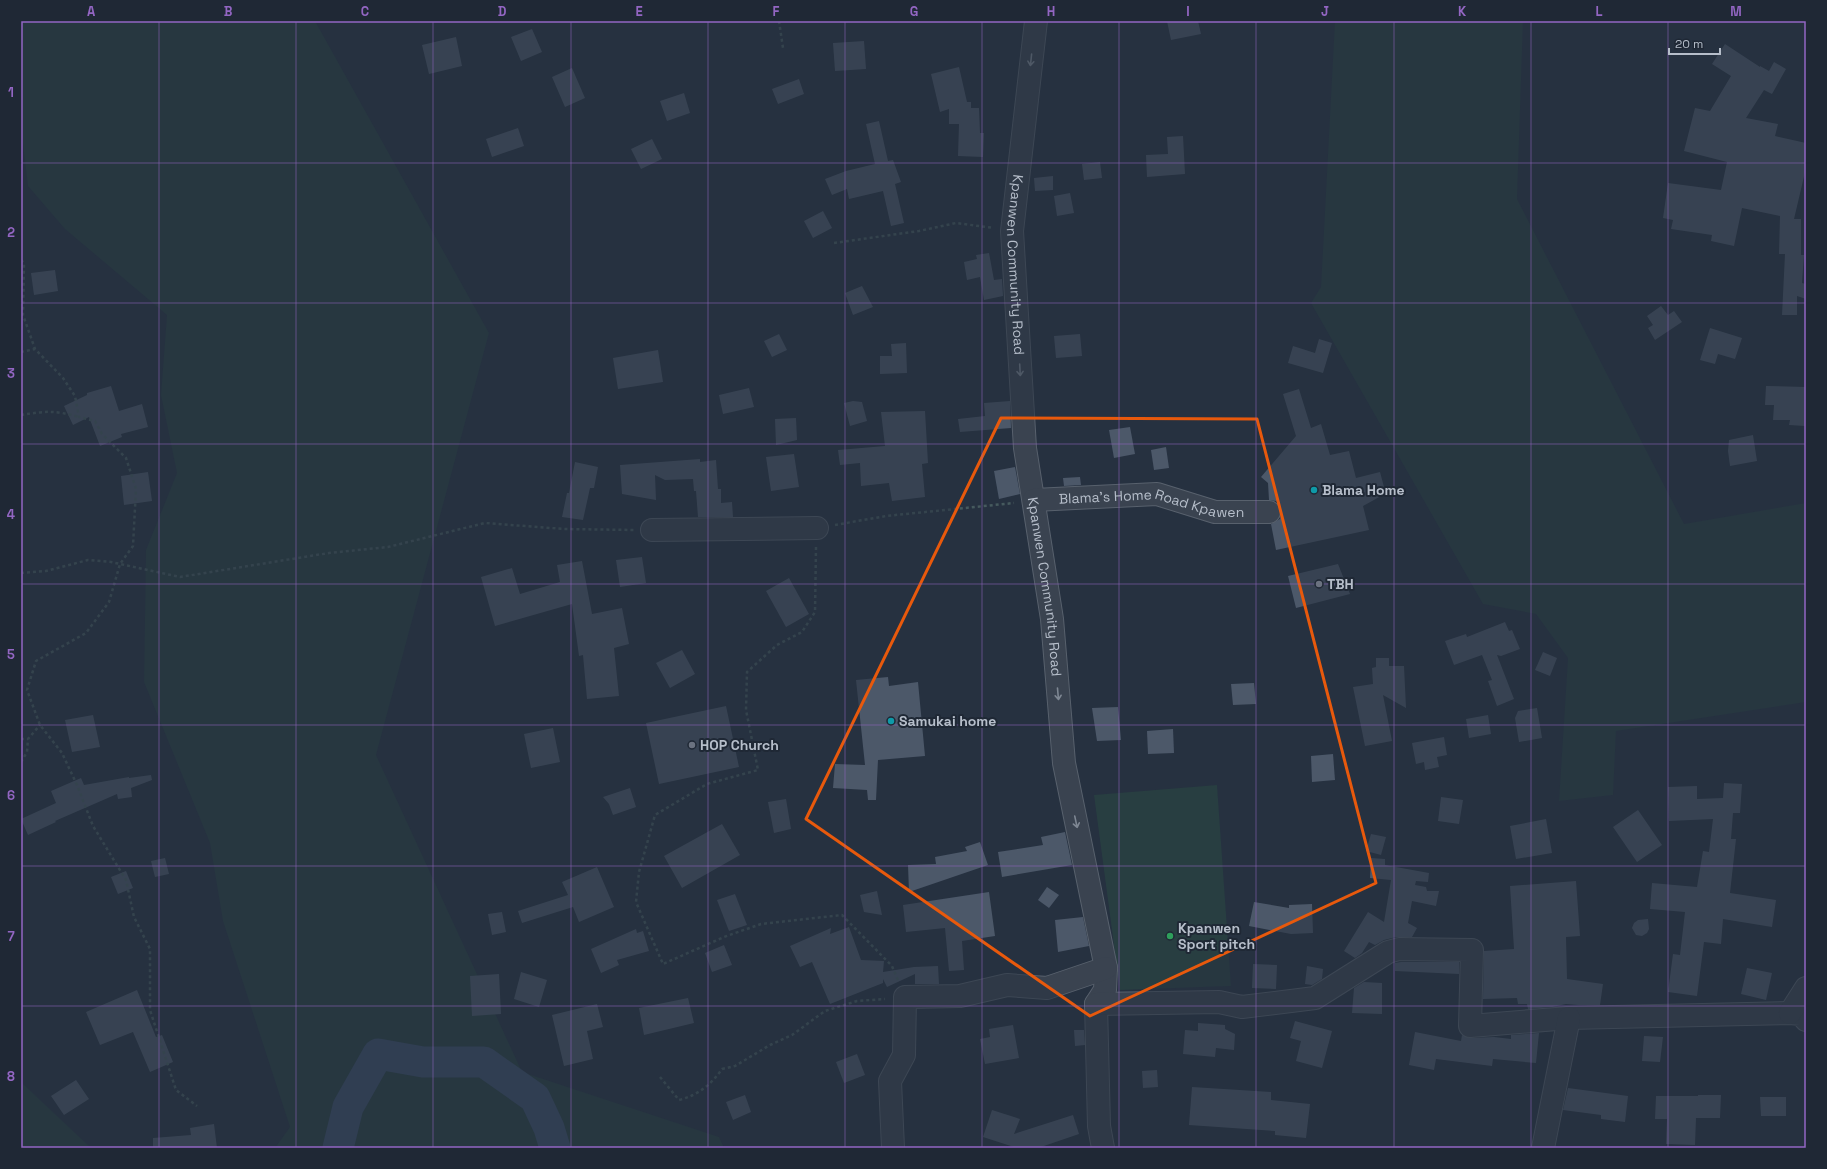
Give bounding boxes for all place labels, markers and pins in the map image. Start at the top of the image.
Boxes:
place label: Blama Home [1322,481,1405,499]
marker: Blama Home [1309,485,1319,495]
place label: TBH [1327,575,1354,593]
marker: TBH [1314,579,1324,589]
place label: Samukai home [899,712,996,730]
marker: Samukai home [886,716,896,726]
place label: HOP Church [700,736,779,754]
marker: HOP Church [687,740,697,750]
place label: Kpanwen Sport pitch [1178,919,1255,953]
marker: Kpanwen Sport pitch [1165,931,1175,941]

